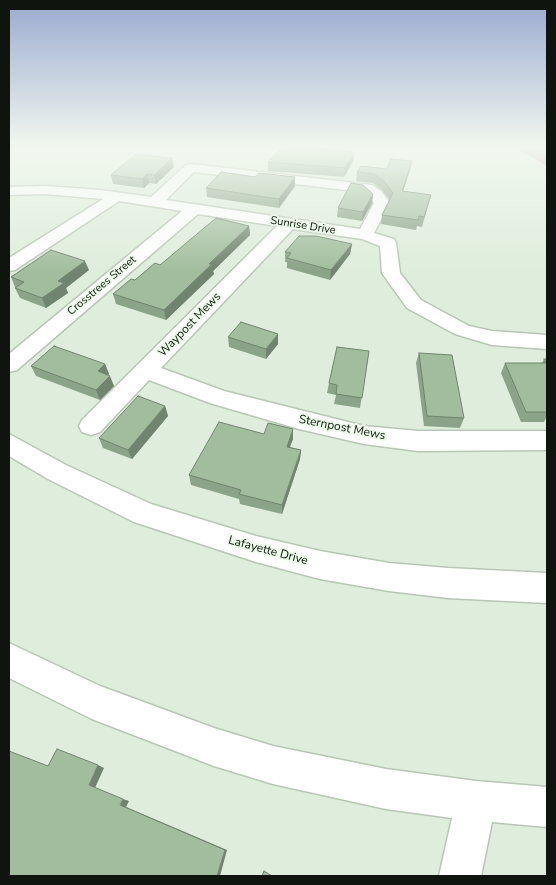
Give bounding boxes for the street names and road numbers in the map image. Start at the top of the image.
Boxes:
street label: Sunrise Drive [270,214,336,238]
street label: Crosstrees Street [65,253,139,319]
street label: Waypost Mews [156,290,224,360]
street label: Sternpost Mews [297,413,387,443]
street label: Lafayette Drive [227,533,309,569]

